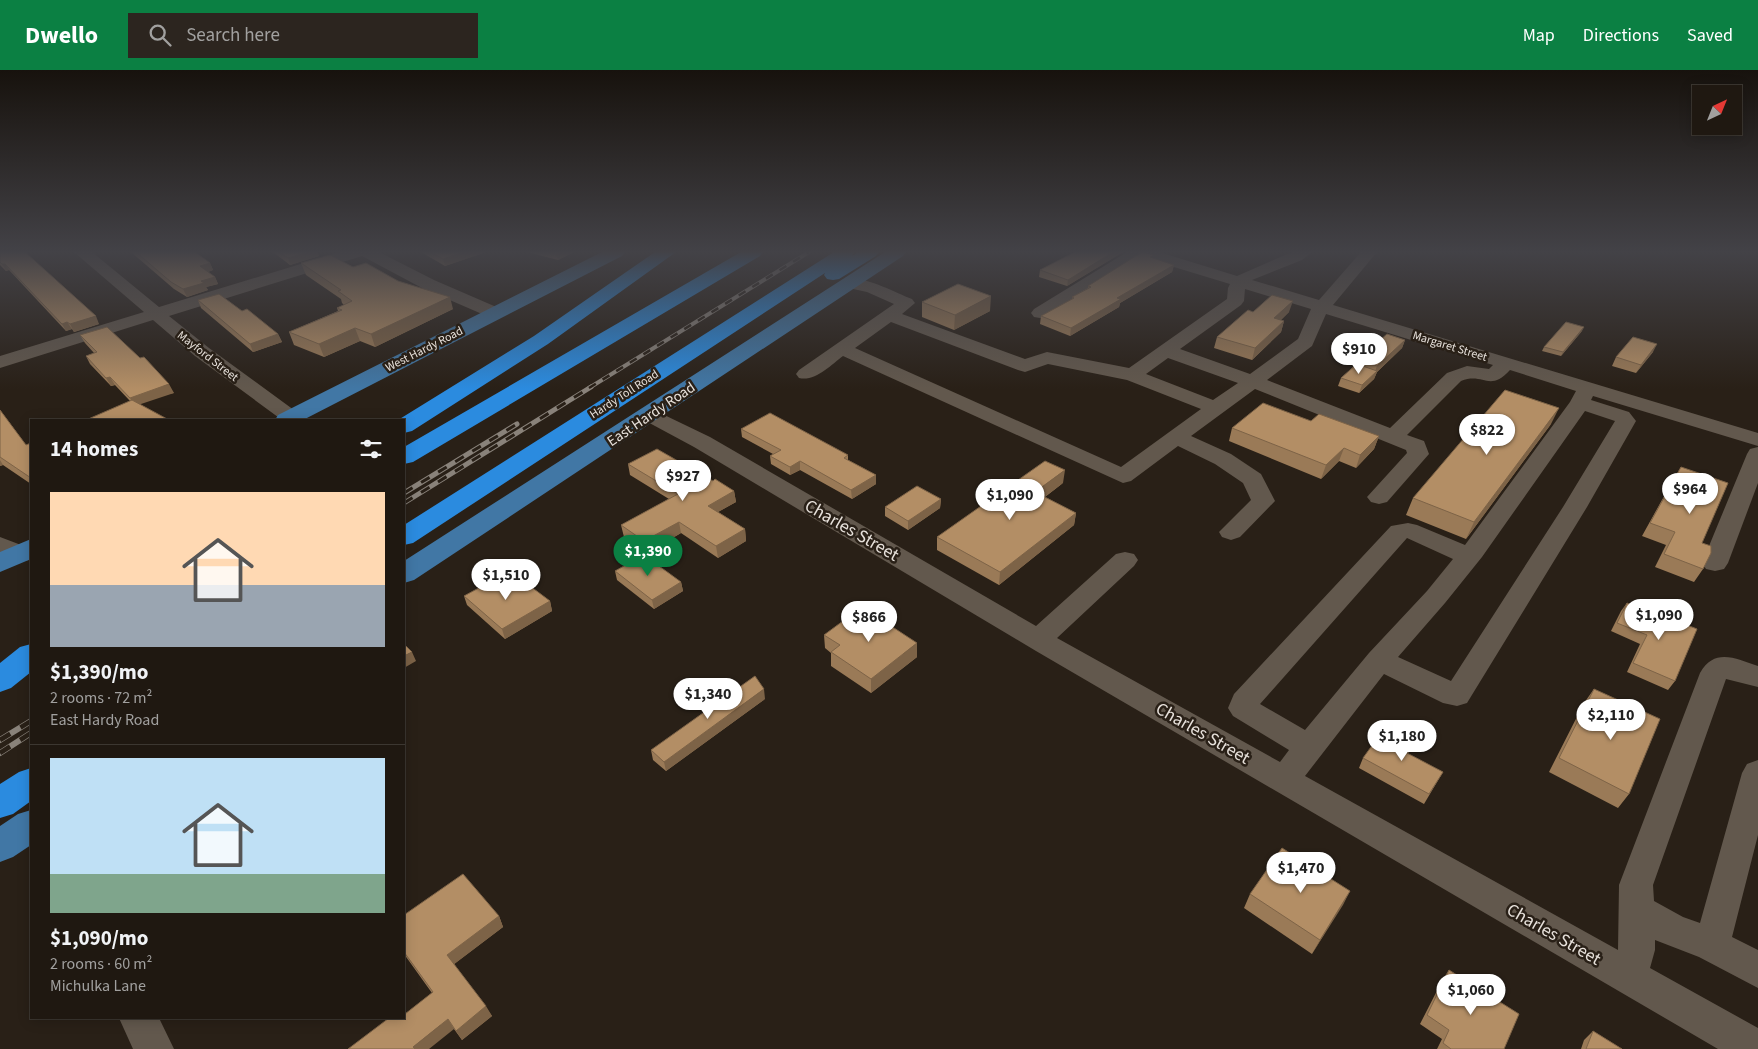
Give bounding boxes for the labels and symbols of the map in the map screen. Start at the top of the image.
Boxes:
north arrow [1692,85,1742,135]
street label: West Hardy Road [383,323,466,376]
street label: Mayford Street [174,327,242,386]
street label: Margaret Street [1410,327,1489,366]
pin: $910 [1329,332,1389,375]
street label: Hardy Toll Road [587,366,662,423]
street label: East Hardy Road [603,377,700,452]
pin: $822 [1457,414,1517,456]
pin: $927 [653,460,713,502]
pin: $964 [1660,472,1720,515]
pin: $1,090 [969,478,1051,521]
street label: Charles Street [800,493,904,568]
pin: $1,390 [607,534,689,577]
pin: $1,510 [465,558,547,601]
pin: $1,090 [1618,598,1700,641]
pin: $866 [839,600,899,643]
pin: $1,340 [667,678,749,720]
street label: Charles Street [1151,696,1255,771]
pin: $2,110 [1570,698,1652,741]
pin: $1,180 [1361,720,1443,762]
pin: $1,470 [1260,852,1342,894]
street label: Charles Street [1502,897,1606,972]
pin: $1,060 [1430,974,1512,1016]

